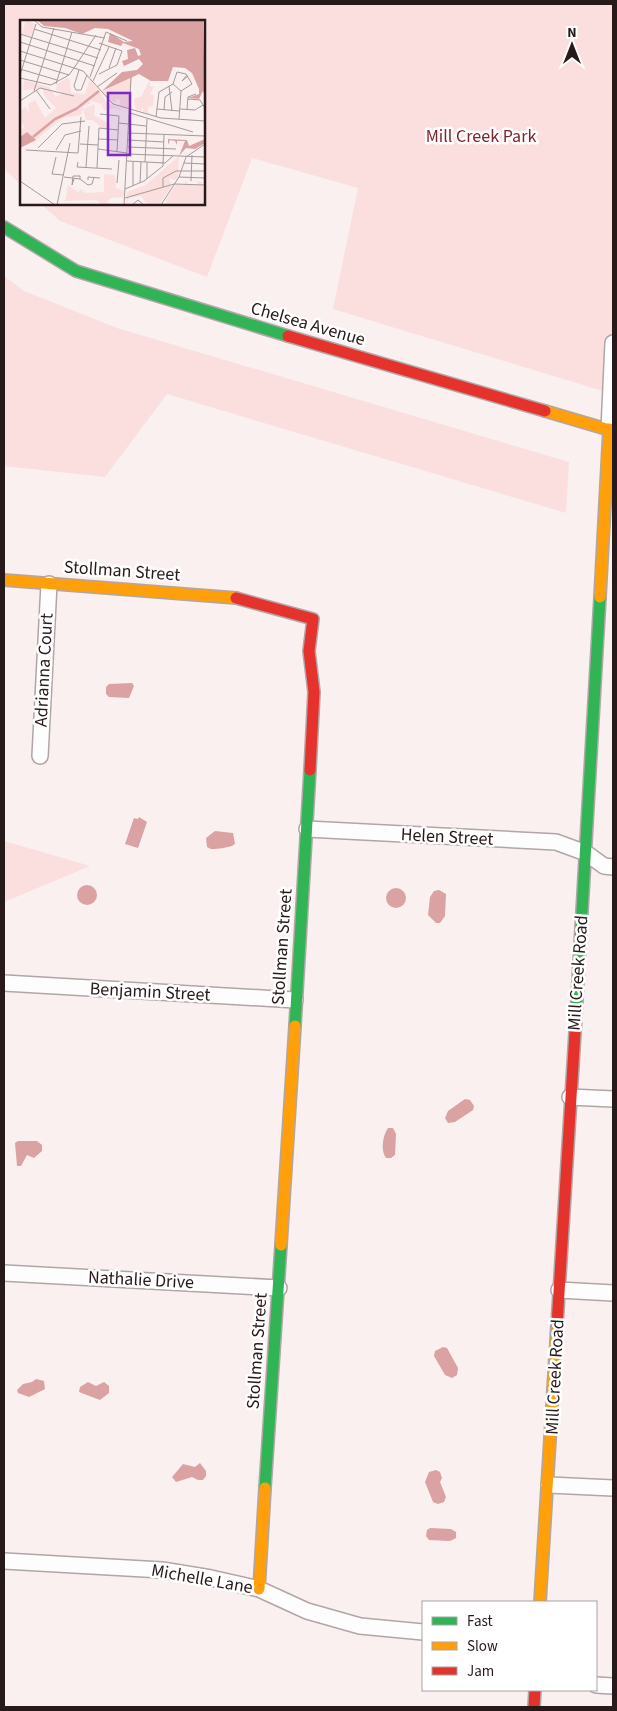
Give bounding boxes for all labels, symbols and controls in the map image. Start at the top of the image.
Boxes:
inset map [20,20,205,205]
north arrow [547,20,597,70]
text: N [567,23,577,43]
park label: Mill Creek Park [426,124,536,149]
street label: Chelsea Avenue [248,296,368,352]
street label: Stollman Street [63,554,181,588]
street label: Adrianna Court [29,612,59,728]
street label: Helen Street [400,822,494,852]
street label: Stollman Street [265,888,299,1006]
street label: Mill Creek Road [561,914,595,1032]
street label: Benjamin Street [89,976,211,1008]
street label: Nathalie Drive [87,1265,195,1295]
street label: Stollman Street [240,1292,274,1410]
street label: Mill Creek Road [539,1319,571,1435]
street label: Michelle Lane [149,1558,255,1600]
legend [422,1601,597,1691]
text: Fast [467,1611,493,1632]
text: Slow [467,1636,498,1657]
text: Jam [467,1661,494,1682]

